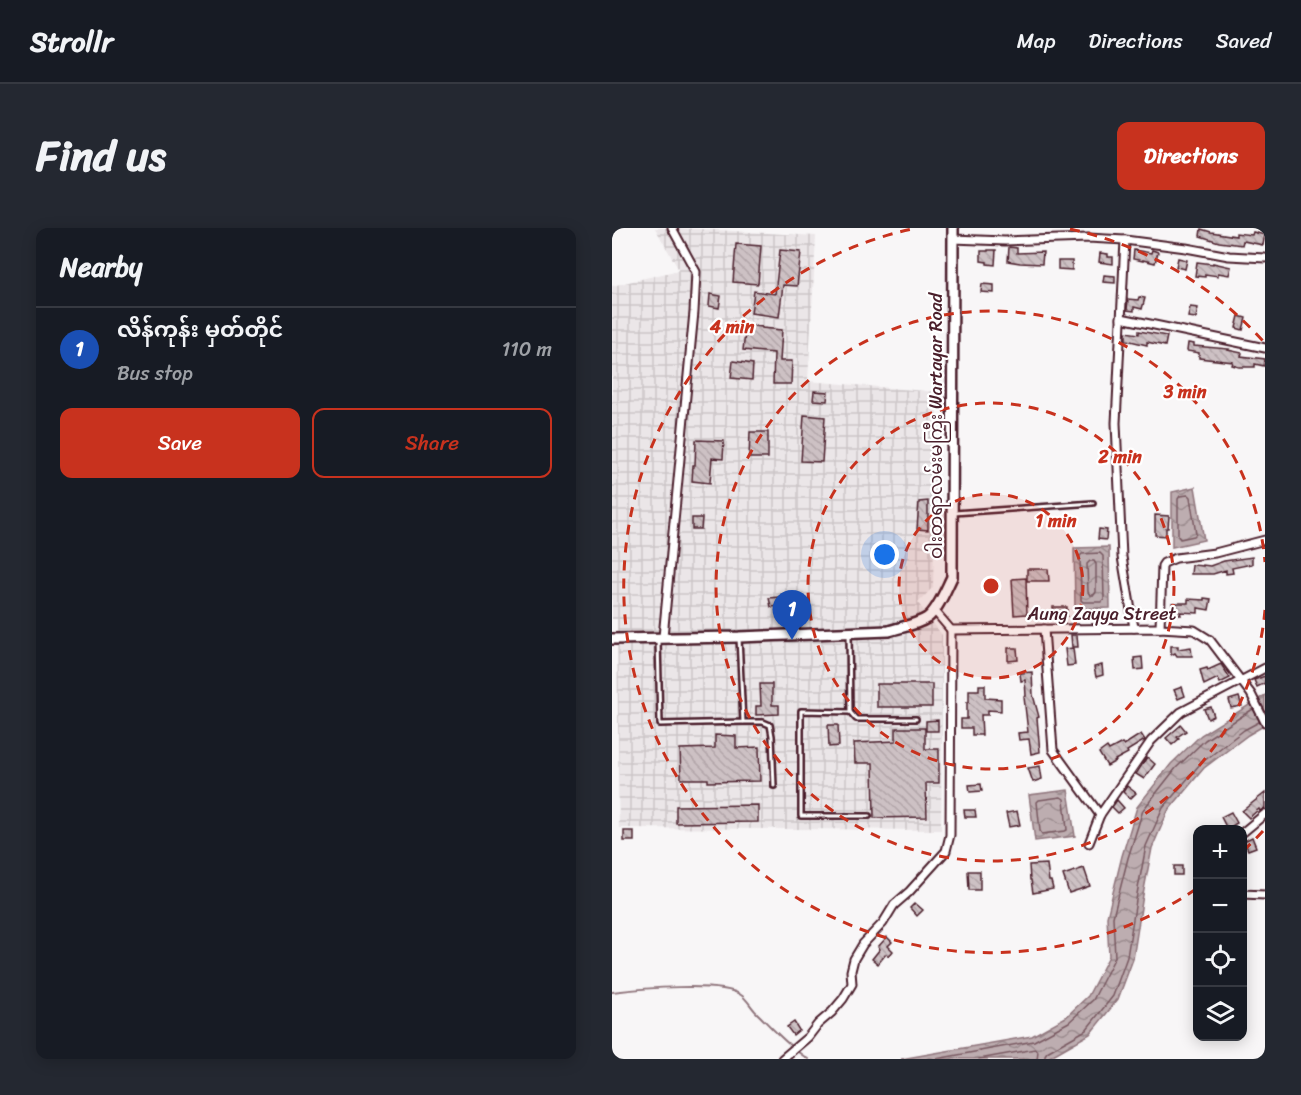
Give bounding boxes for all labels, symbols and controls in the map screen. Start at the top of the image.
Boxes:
text: Strollr [30,17,113,66]
text: Map [1017,22,1055,60]
text: Directions [1088,22,1183,60]
text: Saved [1216,22,1271,60]
text: Find us [36,119,166,193]
button: Directions [1117,122,1265,190]
text: Nearby [60,244,142,290]
street label: ဝါးတရာလမ်းမကြီး Wartayar Road [920,291,952,559]
text: လိန်ကုန်း မှတ်တိုင် [117,310,283,349]
text: 4 min [709,311,755,343]
text: 1 [75,332,84,367]
text: 110 m [502,332,552,367]
text: Bus stop [117,356,193,391]
text: 3 min [1162,376,1207,408]
button: Save [60,408,300,478]
button: Share [312,408,552,478]
text: 2 min [1097,441,1142,473]
text: 1 min [1036,505,1077,537]
your location [870,540,899,569]
centre of rings [981,576,1001,596]
pin: 1 [772,590,812,640]
street label: Aung Zayya Street [1027,598,1177,630]
map controls [1193,825,1247,1041]
button: + [1193,825,1247,879]
button: − [1193,879,1247,933]
button: locate [1193,933,1247,987]
button: layers [1193,987,1247,1041]

